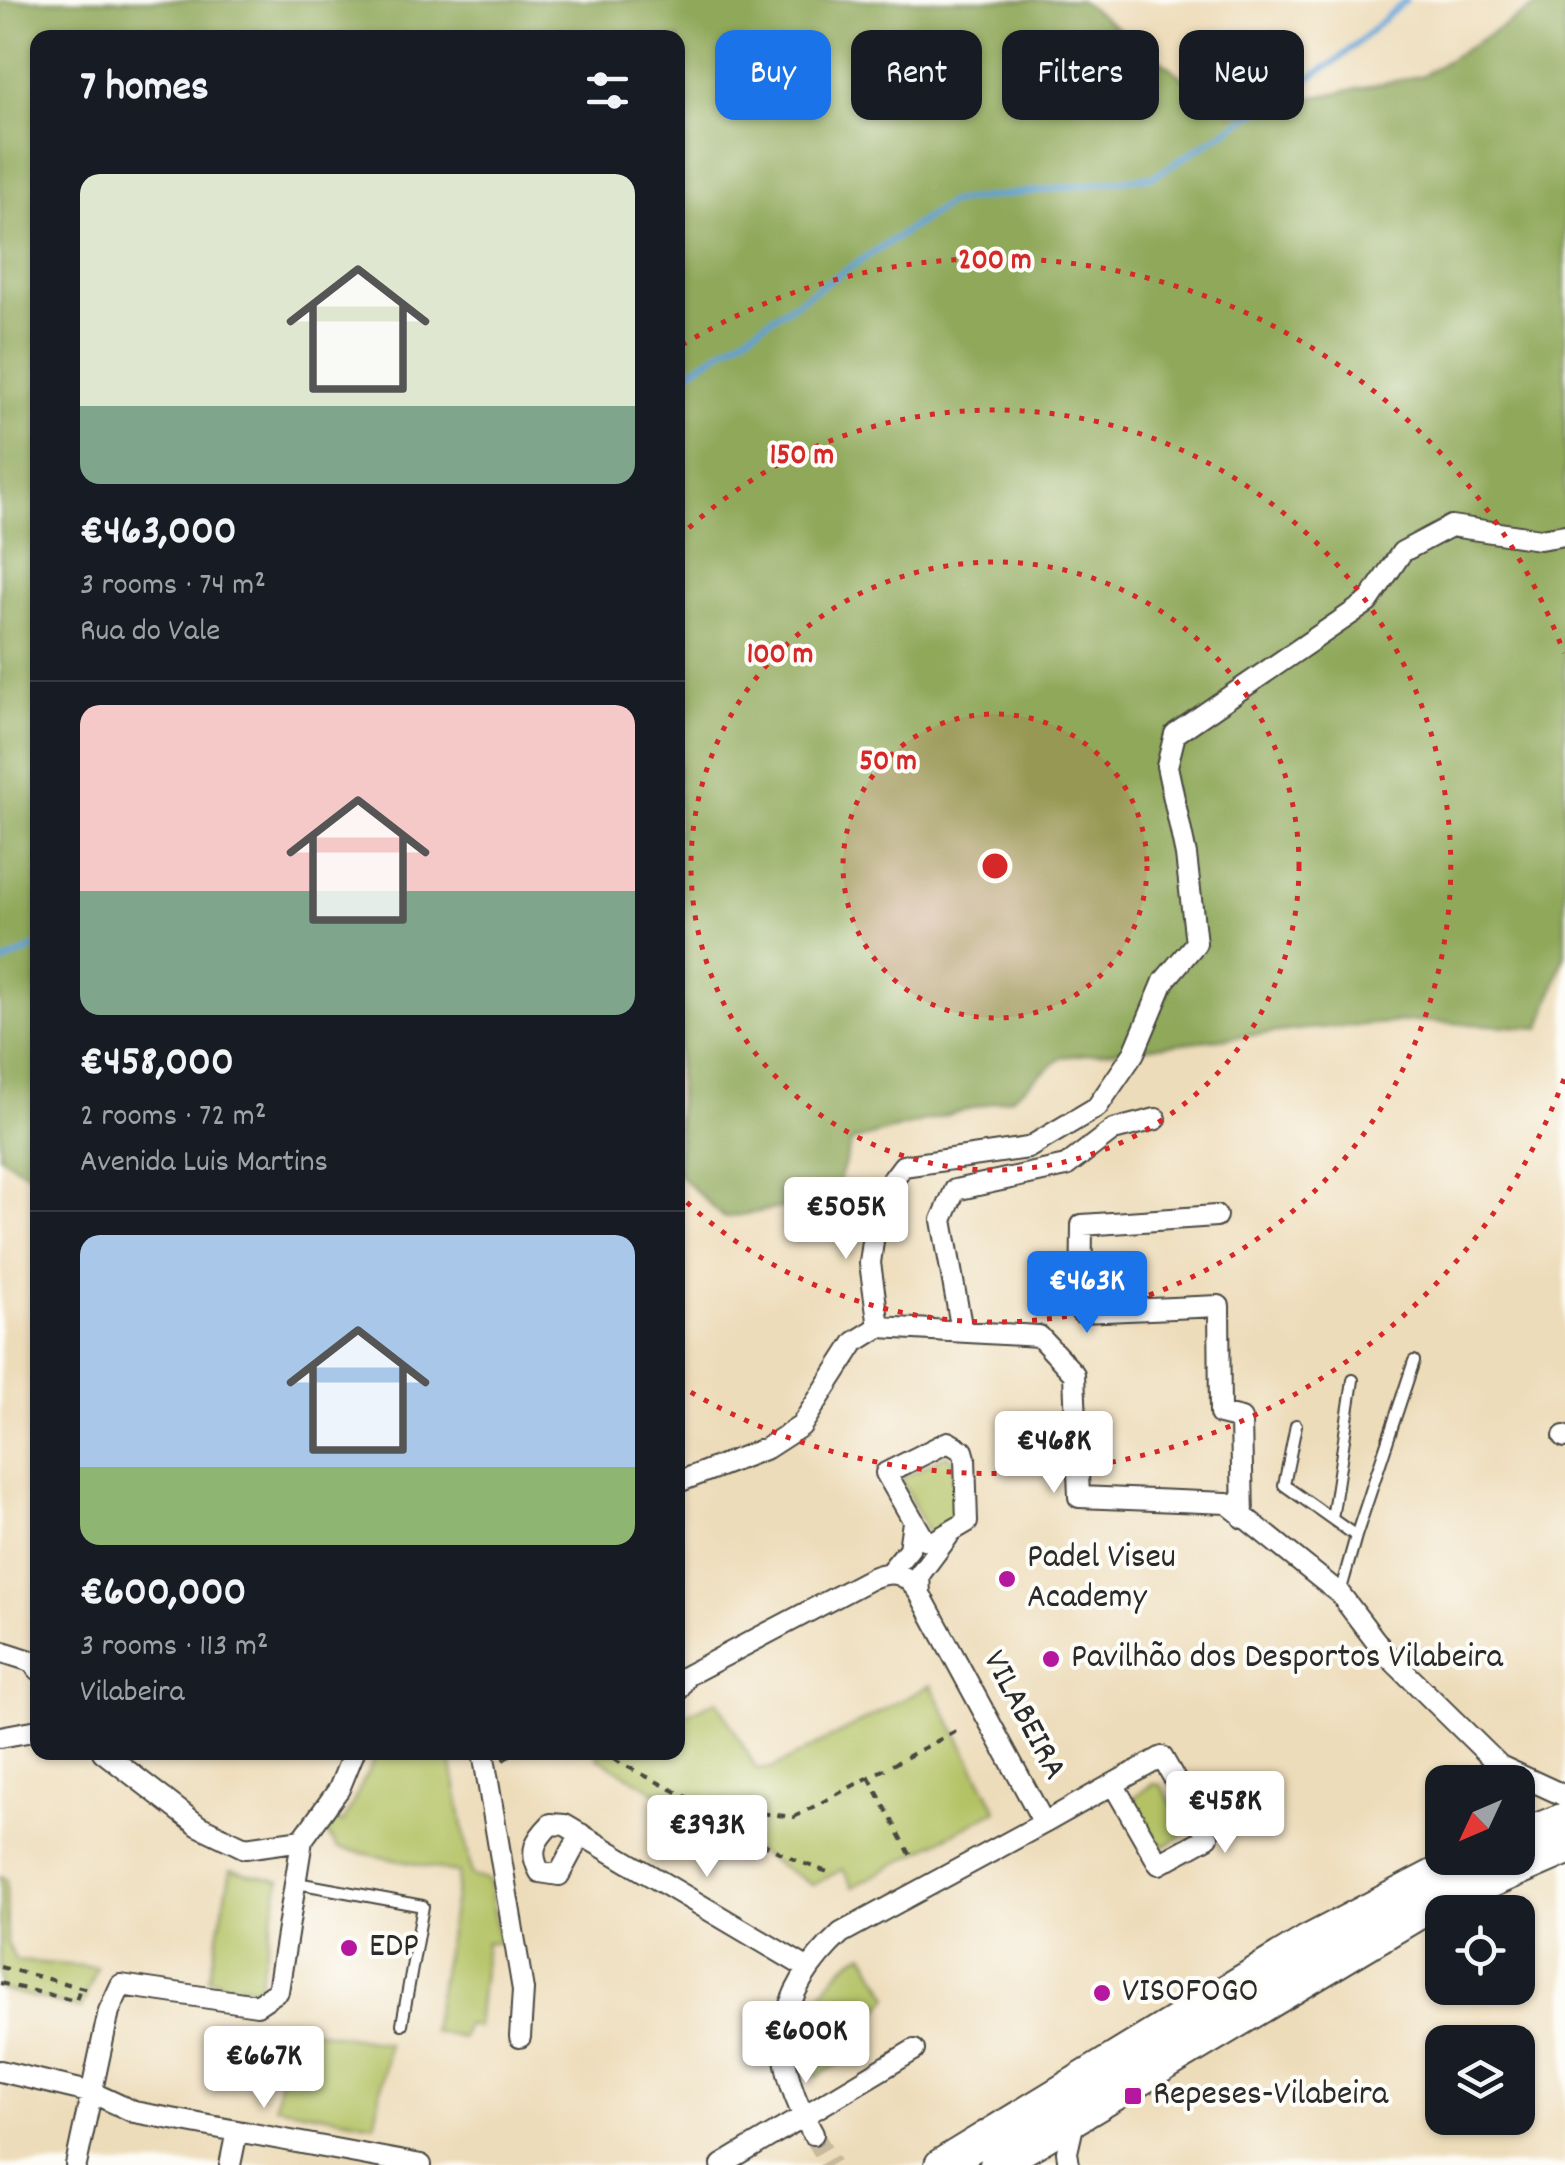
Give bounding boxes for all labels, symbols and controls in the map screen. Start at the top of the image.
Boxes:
chip: Buy [715,30,831,120]
chip: Rent [851,30,982,120]
chip: Filters [1002,30,1159,120]
chip: New [1179,30,1304,120]
text: 7 homes [80,60,209,120]
icon: filters [580,63,635,118]
icon: home [268,239,448,419]
text: 200 m [958,241,1032,284]
text: 150 m [770,436,834,479]
text: €463,000 [80,504,237,564]
text: 3 rooms · 74 m² [80,564,266,610]
text: Rua do Vale [80,610,220,656]
text: 100 m [747,635,813,678]
text: 50 m [859,742,917,785]
icon: home [268,770,448,950]
centre of rings [977,848,1013,884]
text: €458,000 [80,1035,234,1095]
text: 2 rooms · 72 m² [80,1095,266,1141]
text: Avenida Luis Martins [80,1141,328,1187]
pin: €505K [776,1177,916,1262]
text: €505K [806,1186,886,1232]
pin: €463K [1017,1251,1157,1336]
text: €463K [1049,1260,1125,1306]
icon: home [268,1300,448,1480]
pin: €468K [984,1411,1124,1496]
text: €468K [1017,1420,1091,1466]
place label: Padel Viseu Academy [1027,1534,1176,1624]
text: €600,000 [80,1565,246,1625]
marker: Padel Viseu Academy [996,1568,1018,1590]
text: 3 rooms · 113 m² [80,1625,269,1671]
place label: Pavilhão dos Desportos Vilabeira [1071,1634,1504,1684]
street label: VILABEIRA [968,1642,1078,1790]
marker: Pavilhão dos Desportos Vilabeira [1040,1648,1062,1670]
text: Vilabeira [80,1671,185,1717]
north arrow [1425,1765,1535,1875]
map controls [1425,1765,1535,2135]
pin: €458K [1155,1771,1295,1856]
text: €458K [1188,1780,1262,1826]
pin: €393K [637,1795,777,1880]
text: €393K [669,1804,745,1850]
button: locate [1425,1895,1535,2005]
place label: EDP [369,1923,419,1973]
marker: EDP [338,1937,360,1959]
place label: VISOFOGO [1122,1968,1259,2018]
marker: VISOFOGO [1091,1982,1113,2004]
pin: €600K [736,2001,876,2086]
text: €600K [764,2010,848,2056]
button: layers [1425,2025,1535,2135]
pin: €667K [194,2026,334,2111]
text: €667K [226,2035,302,2081]
place label: Repeses-Vilabeira [1153,2071,1389,2121]
marker: Repeses-Vilabeira [1122,2085,1144,2107]

